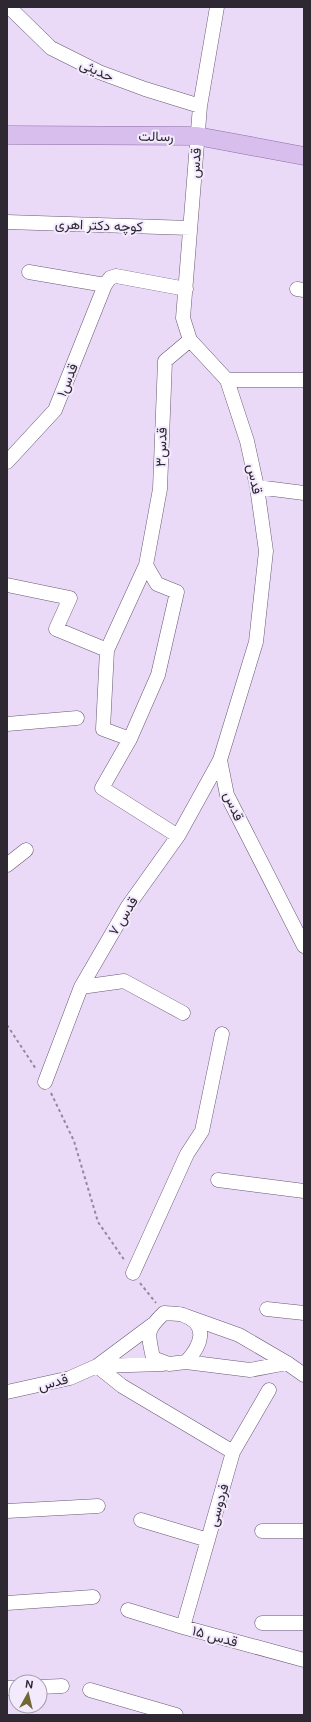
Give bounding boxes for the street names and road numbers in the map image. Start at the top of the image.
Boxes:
street label: حدیثی [77,55,117,85]
street label: رسالت [138,127,174,145]
street label: قدس [185,147,205,179]
street label: کوچه دکتر اهری [55,214,143,237]
street label: قدس۱ [52,361,82,399]
street label: قدس۳ [151,427,171,467]
street label: قدس [243,462,267,496]
street label: قدس [220,788,248,824]
street label: قدس ۷ [104,893,142,939]
street label: قدس [36,1369,70,1395]
street label: فردوسی [203,1481,233,1529]
street label: قدس ۱۵ [190,1621,240,1651]

